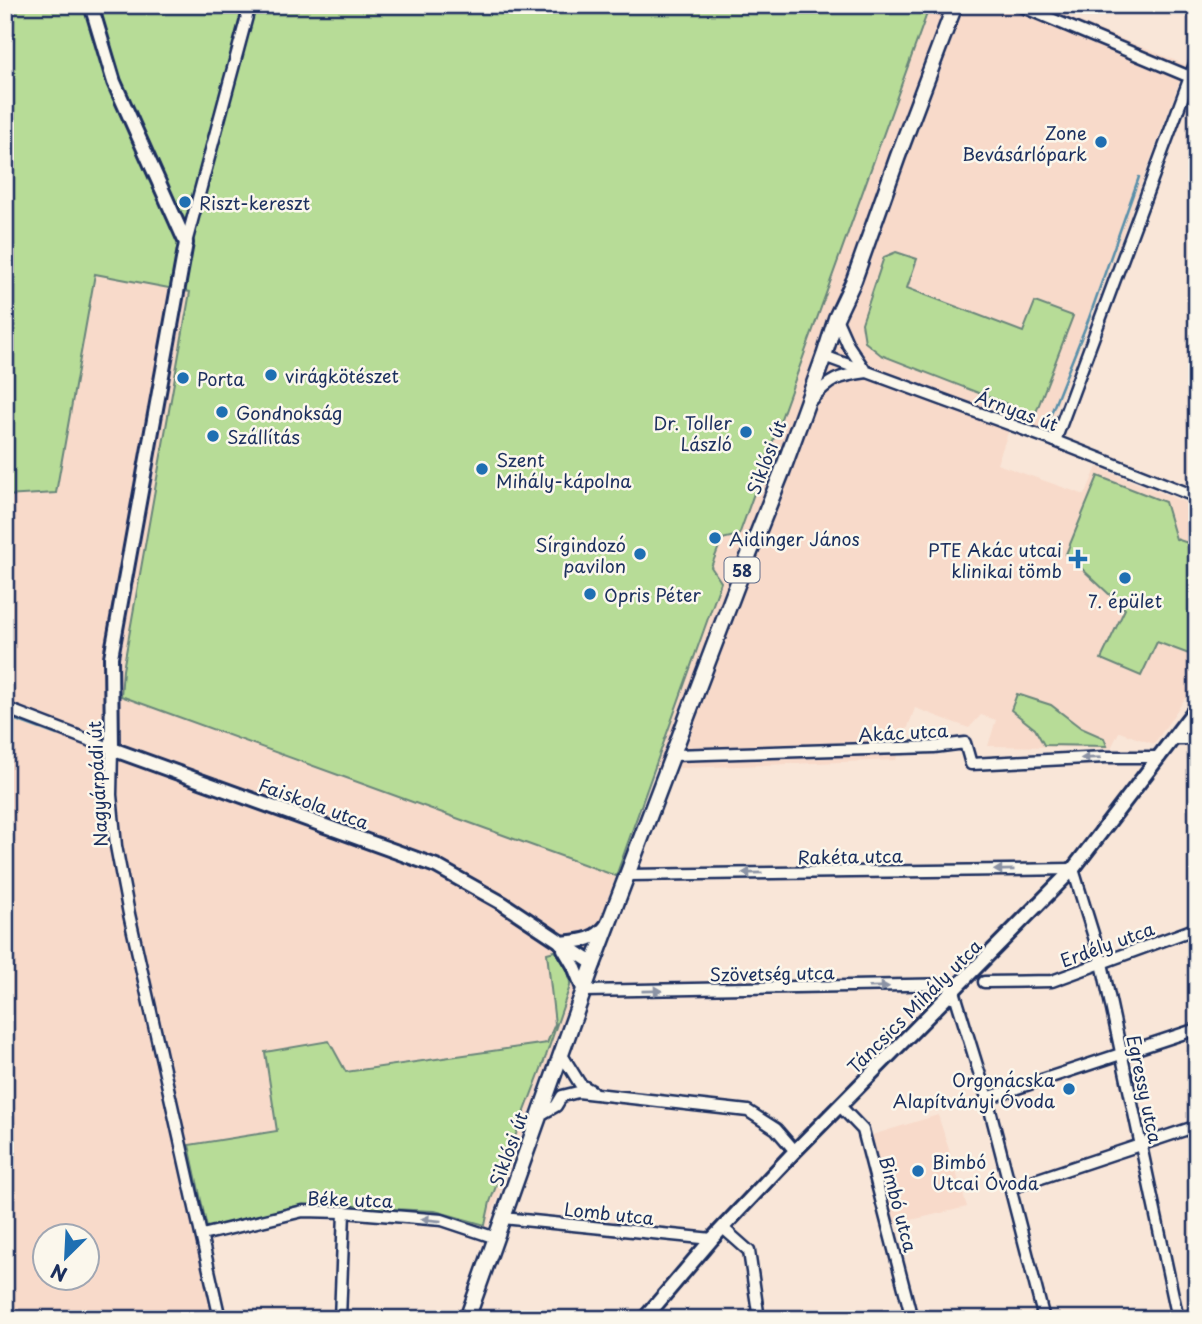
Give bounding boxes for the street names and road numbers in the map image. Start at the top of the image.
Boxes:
street label: Árnyas út [972,383,1062,437]
street label: Siklósi út [739,416,793,498]
road number: 58 [724,558,760,582]
street label: Akác utca [857,716,949,748]
street label: Nagyárpádi út [80,720,114,848]
street label: Faiskola utca [255,771,374,836]
street label: Rakéta utca [797,842,904,870]
street label: Erdély utca [1056,914,1159,973]
street label: Táncsics Mihály utca [841,932,988,1079]
street label: Szövetség utca [709,958,836,988]
street label: Egressy utca [1120,1032,1170,1146]
street label: Siklósi út [482,1108,534,1190]
street label: Bimbó utca [873,1153,925,1256]
street label: Béke utca [307,1184,394,1214]
street label: Lomb utca [563,1195,656,1231]

